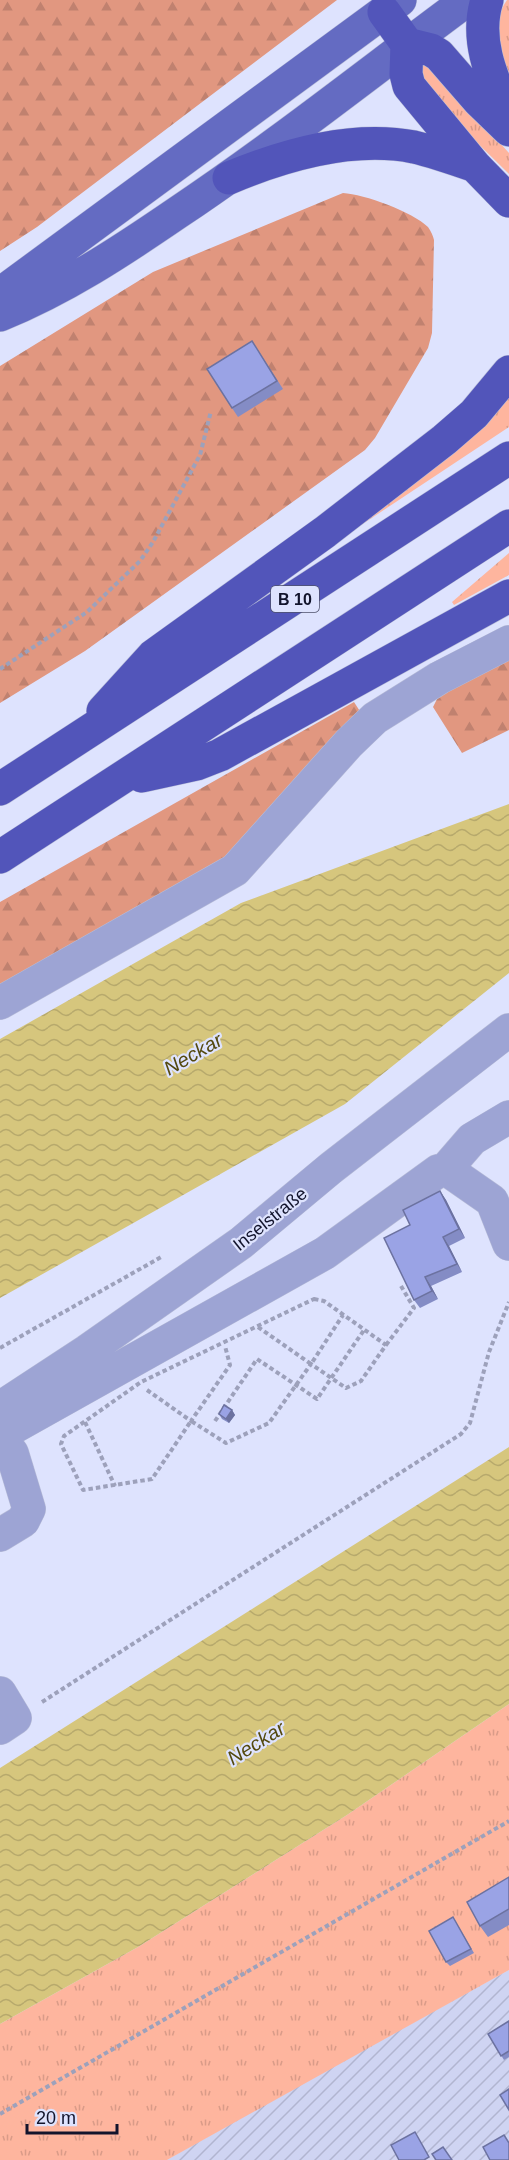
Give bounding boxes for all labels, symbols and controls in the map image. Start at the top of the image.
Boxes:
road number: B 10 [271,586,319,612]
water label: Neckar [160,1028,227,1079]
street label: Inselstraße [229,1183,311,1255]
water label: Neckar [223,1716,290,1769]
scale bar [27,2097,117,2135]
text: 20 m [36,2108,76,2128]

